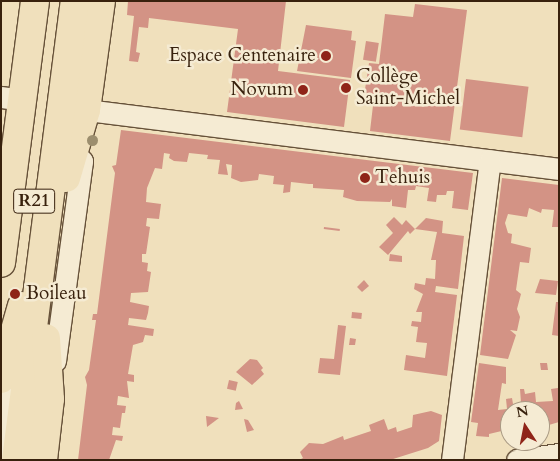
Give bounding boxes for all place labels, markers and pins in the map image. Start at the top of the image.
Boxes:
place label: Espace Centenaire [169,45,316,67]
marker: Espace Centenaire [320,50,332,62]
place label: Collège Saint-Michel [356,66,460,110]
place label: Novum [230,79,293,101]
marker: Collège Saint-Michel [340,82,352,94]
marker: Novum [297,84,309,96]
place label: Tehuis [375,167,430,189]
marker: Tehuis [359,172,371,184]
place label: Boileau [26,283,87,305]
marker: Boileau [8,287,22,301]

